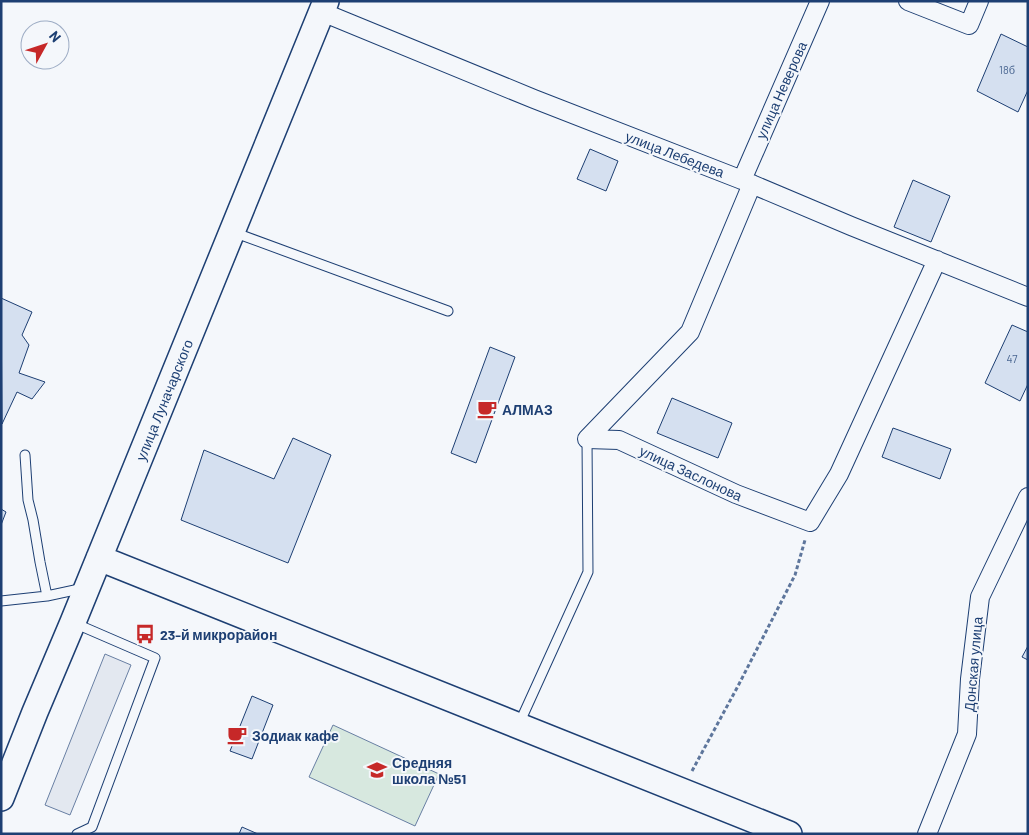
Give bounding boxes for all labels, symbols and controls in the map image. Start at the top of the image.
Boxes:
north arrow [20,20,70,70]
text: N [46,27,65,45]
street label: улица Неверова [752,38,810,141]
house number: 18б [999,63,1015,76]
street label: улица Лебедева [623,127,727,181]
street label: улица Луначарского [132,337,196,463]
house number: 47 [1007,352,1017,365]
cafe icon: АЛМАЗ [476,398,498,420]
place label: АЛМАЗ [502,401,553,418]
street label: улица Заслонова [637,442,745,504]
street label: Донская улица [960,616,986,712]
bus stop icon: 23-й микрорайон [134,623,156,645]
place label: 23-й микрорайон [160,626,277,643]
cafe icon: Зодиак кафе [226,724,248,746]
place label: Зодиак кафе [252,727,339,744]
place label: Средняя школа №51 [392,754,466,787]
school or university icon: Средняя школа №51 [366,759,388,781]

